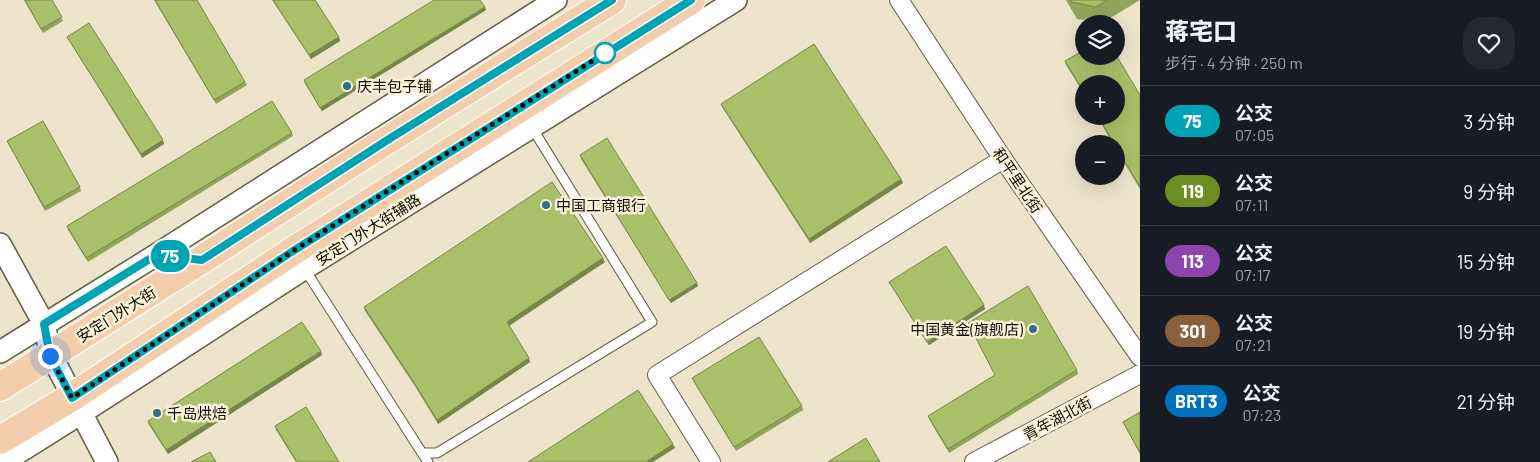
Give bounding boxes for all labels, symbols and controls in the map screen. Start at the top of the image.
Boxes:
map controls [1075,15,1125,185]
button: layers [1075,15,1125,65]
text: 蒋宅口 [1165,16,1237,45]
button: heart [1463,17,1515,69]
unlabelled marker [594,42,616,64]
text: 步行 · 4 分钟 · 250 m [1165,53,1303,72]
button: + [1075,75,1125,125]
place label: 庆丰包子铺 [357,77,432,95]
marker: 庆丰包子铺 [341,80,353,92]
text: 公交 [1235,101,1273,124]
text: 75 [1183,110,1202,132]
text: 3 分钟 [1463,110,1515,133]
text: 07:05 [1235,125,1274,144]
button: − [1075,135,1125,185]
street label: 和平里北街 [990,144,1046,216]
text: 公交 [1235,171,1273,194]
text: 119 [1181,180,1204,202]
text: 9 分钟 [1463,180,1515,203]
street label: 安定门外大街辅路 [312,190,424,268]
text: 07:11 [1235,195,1268,214]
place label: 中国工商银行 [556,196,646,214]
marker: 中国工商银行 [540,199,552,211]
line badge: 75 [148,240,192,272]
text: 公交 [1235,241,1273,264]
text: 75 [161,245,179,267]
text: 113 [1181,250,1204,272]
text: 15 分钟 [1457,250,1515,273]
text: 07:17 [1235,265,1270,284]
street label: 安定门外大街 [73,283,159,345]
text: 公交 [1235,311,1273,334]
place label: 中国黄金(旗舰店) [910,320,1023,338]
text: 301 [1179,320,1206,342]
text: 19 分钟 [1457,320,1515,343]
marker: 中国黄金(旗舰店) [1027,323,1039,335]
text: 07:21 [1235,335,1271,354]
your location [38,344,63,369]
text: 公交 [1242,381,1280,404]
text: BRT3 [1175,390,1217,412]
text: 21 分钟 [1457,390,1515,413]
street label: 青年湖北街 [1020,392,1094,444]
place label: 千岛烘焙 [167,404,227,422]
text: 07:23 [1242,405,1281,424]
marker: 千岛烘焙 [151,407,163,419]

